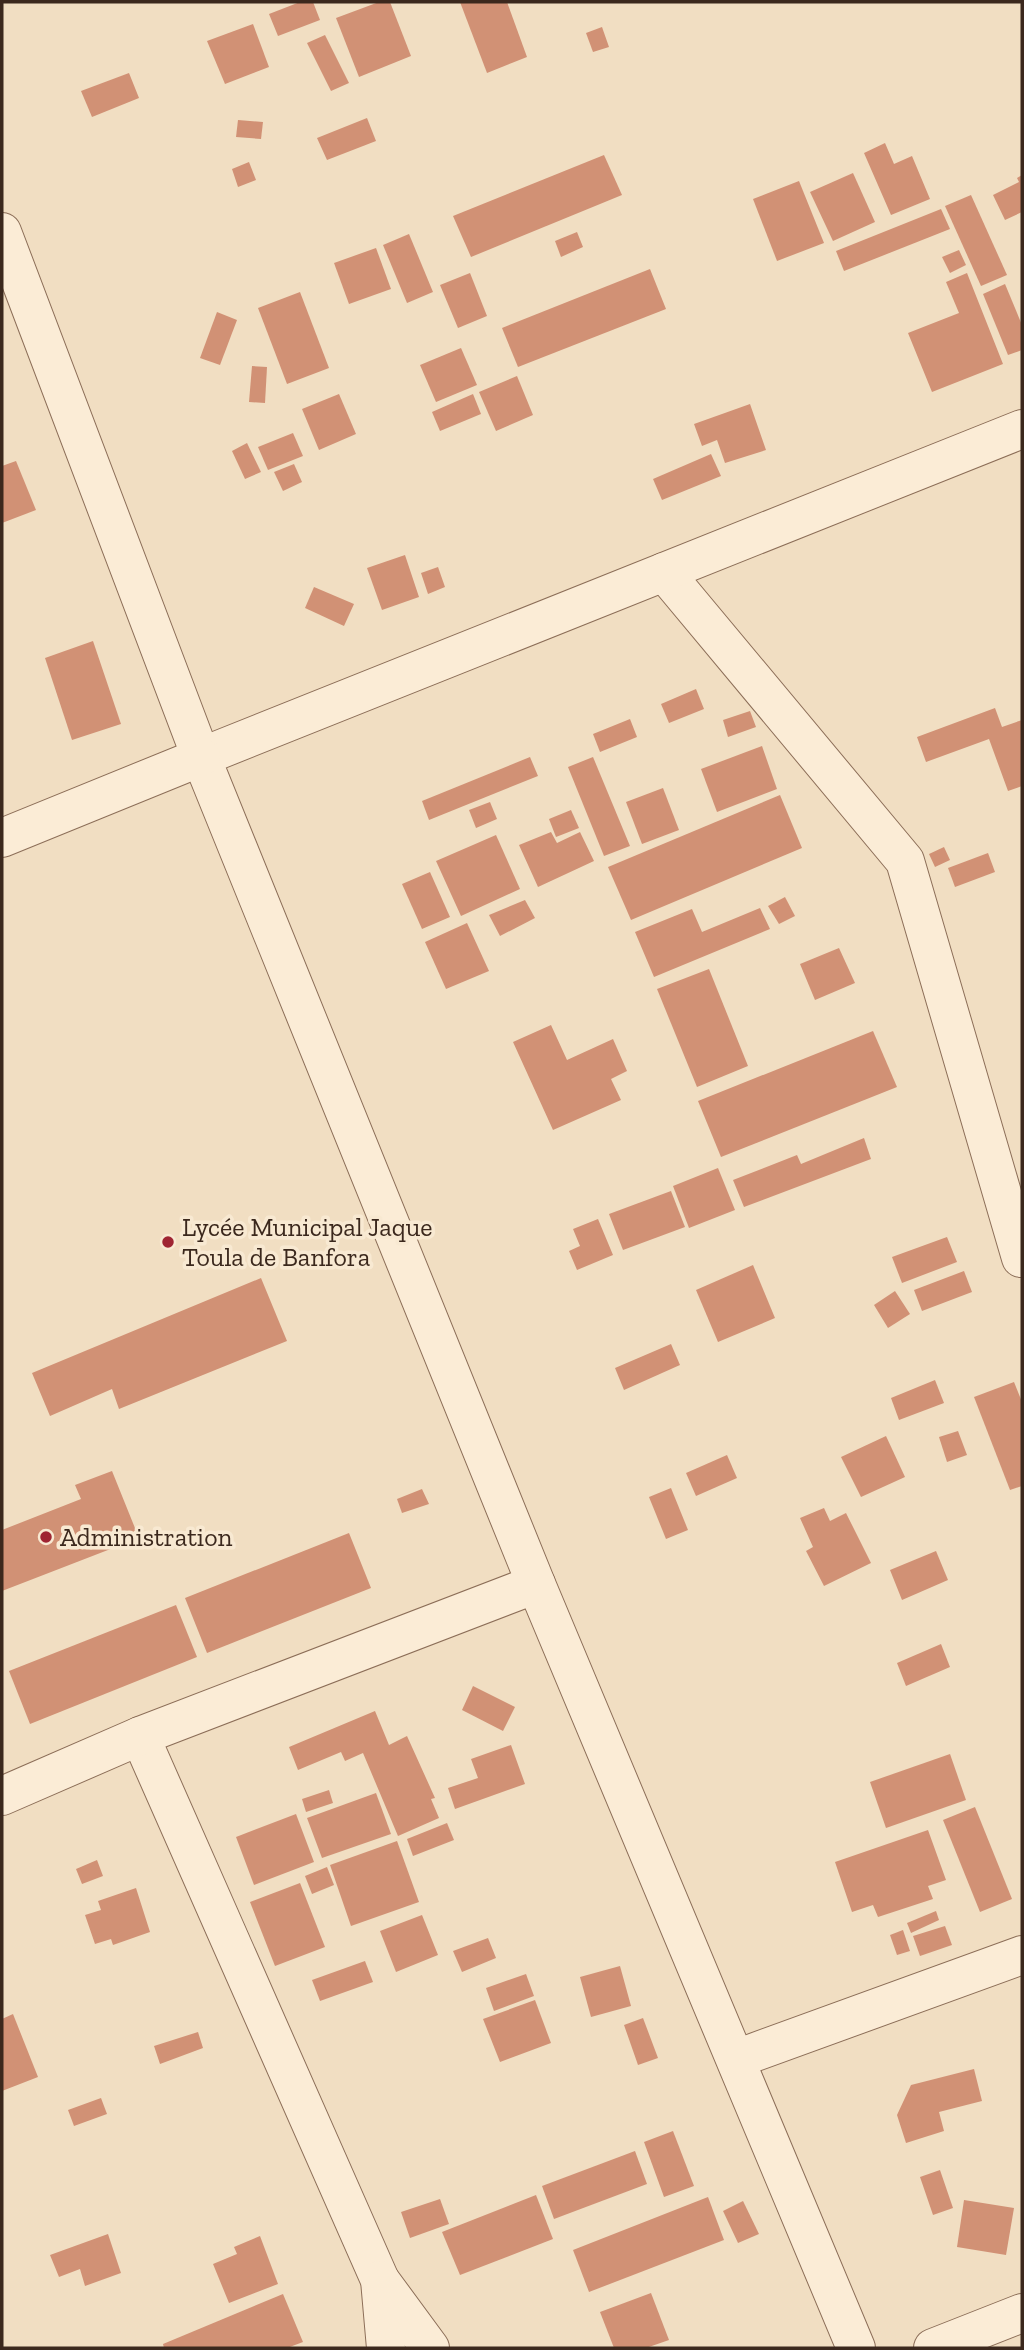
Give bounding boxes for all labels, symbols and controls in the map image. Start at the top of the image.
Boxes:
place label: Lycée Municipal Jaque Toula de Banfora [182,1211,433,1273]
marker: Lycée Municipal Jaque Toula de Banfora [160,1234,176,1250]
place label: Administration [60,1521,232,1553]
marker: Administration [38,1529,54,1545]

